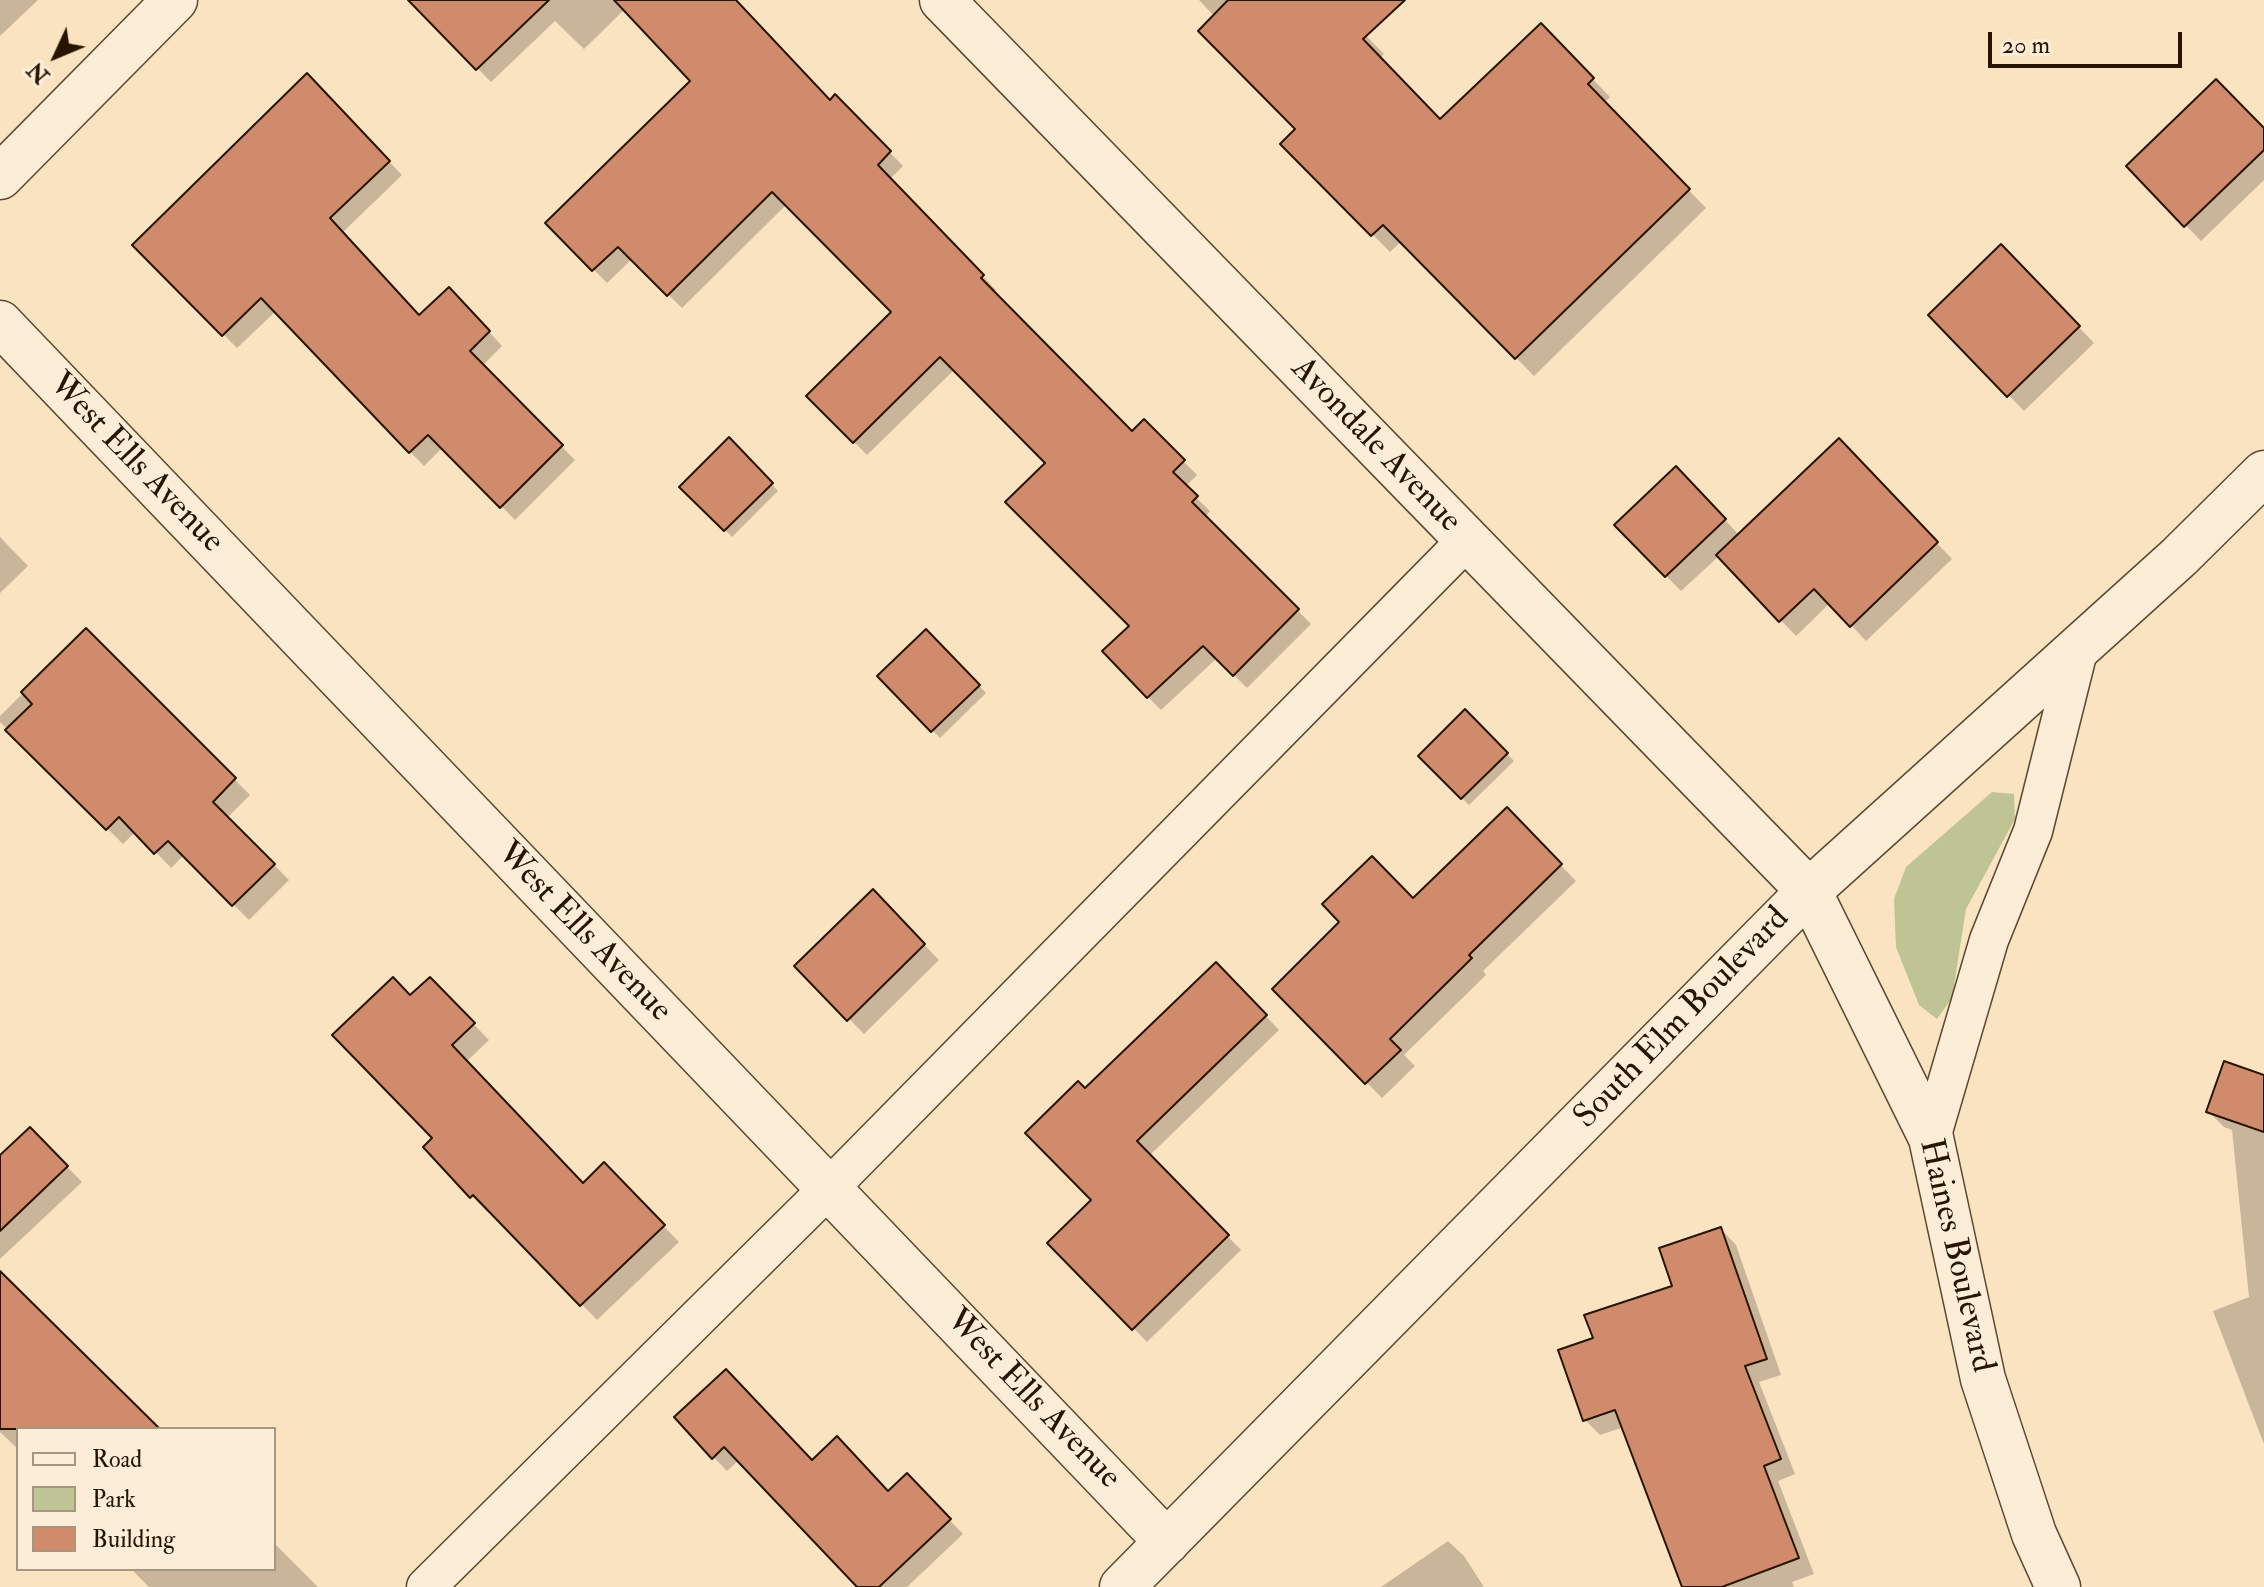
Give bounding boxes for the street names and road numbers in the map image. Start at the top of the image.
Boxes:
street label: Avondale Avenue [1281,350,1469,542]
street label: West Ells Avenue [39,365,231,563]
street label: West Ells Avenue [487,834,679,1032]
street label: South Elm Boulevard [1567,900,1799,1138]
street label: Haines Boulevard [1908,1135,2002,1377]
street label: West Ells Avenue [936,1301,1128,1499]

